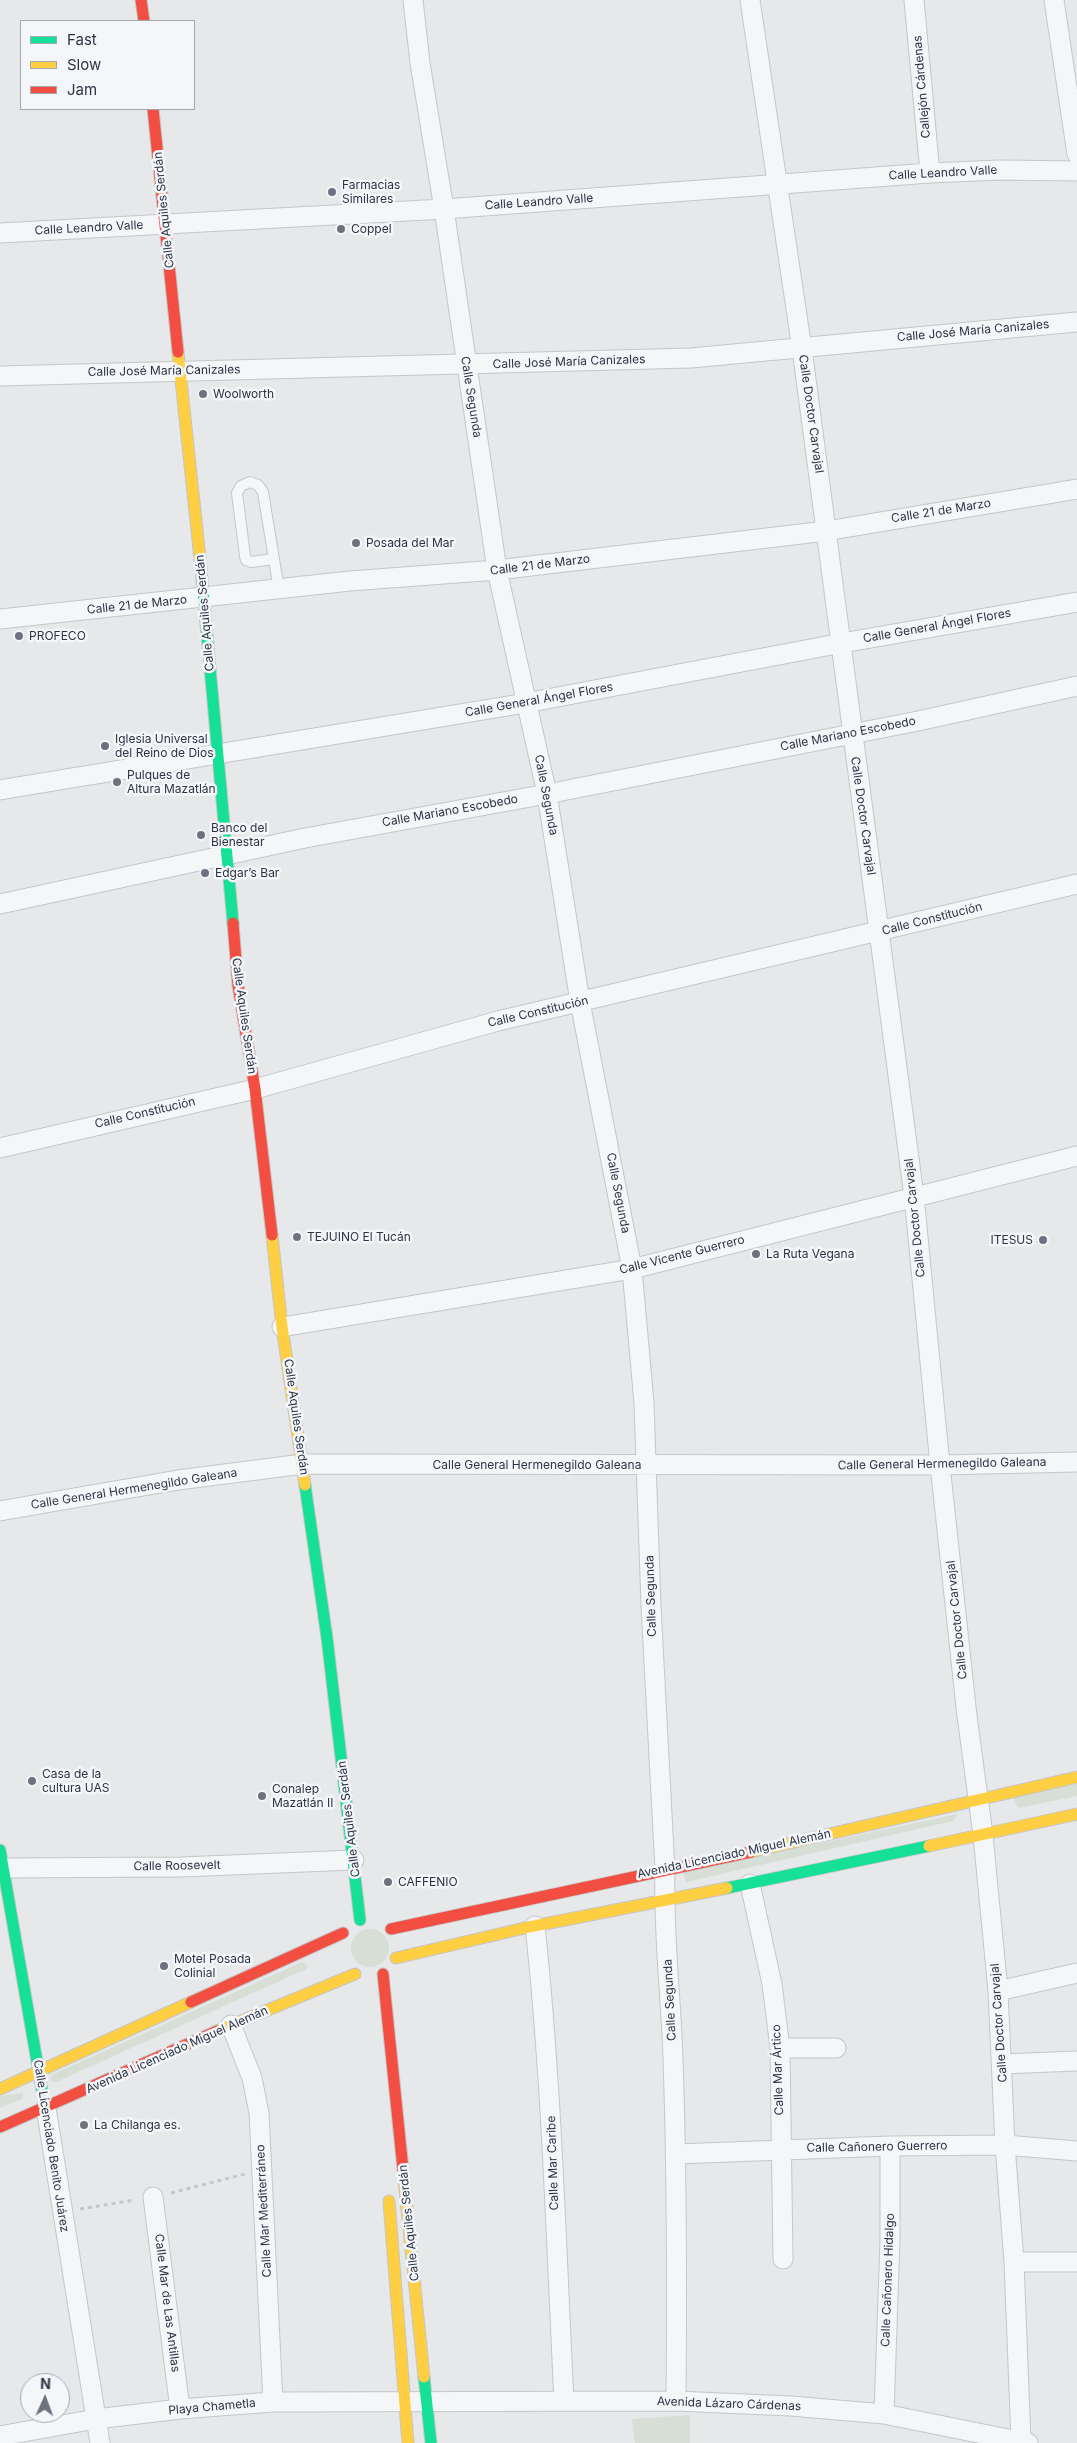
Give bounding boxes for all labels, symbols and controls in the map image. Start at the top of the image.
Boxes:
legend [20,20,195,110]
text: Fast [67,30,97,49]
street label: Callejón Cárdenas [910,35,934,139]
text: Slow [67,55,101,74]
text: Jam [67,80,97,99]
street label: Calle Aquiles Serdán [151,151,177,269]
street label: Calle Leandro Valle [888,163,998,183]
place label: Farmacias Similares [342,178,400,206]
marker: Farmacias Similares [326,186,338,198]
street label: Calle Leandro Valle [484,191,594,213]
street label: Calle Leandro Valle [34,218,144,238]
place label: Coppel [351,222,392,236]
marker: Coppel [335,223,347,235]
street label: Calle José María Canizales [896,317,1050,345]
street label: Calle José María Canizales [492,352,646,372]
street label: Calle Doctor Carvajal [796,354,826,474]
street label: Calle Segunda [457,355,485,439]
street label: Calle José María Canizales [87,362,241,380]
place label: Woolworth [213,387,274,401]
marker: Woolworth [197,388,209,400]
street label: Calle 21 de Marzo [890,496,992,526]
place label: Posada del Mar [366,536,454,550]
marker: Posada del Mar [350,537,362,549]
street label: Calle 21 de Marzo [489,552,591,578]
street label: Calle Aquiles Serdán [193,554,217,672]
street label: Calle 21 de Marzo [86,593,188,617]
street label: Calle General Ángel Flores [862,606,1012,646]
place label: PROFECO [29,629,86,643]
marker: PROFECO [13,630,25,642]
street label: Calle General Ángel Flores [464,680,614,720]
street label: Calle Mariano Escobedo [779,714,917,754]
place label: Iglesia Universal del Reino de Dios [115,732,214,760]
marker: Iglesia Universal del Reino de Dios [99,740,111,752]
street label: Calle Segunda [531,753,561,837]
street label: Calle Doctor Carvajal [848,756,878,876]
place label: Pulques de Altura Mazatlán [127,768,216,796]
marker: Pulques de Altura Mazatlán [111,776,123,788]
street label: Calle Mariano Escobedo [381,792,519,830]
place label: Banco del Bienestar [211,821,267,849]
marker: Banco del Bienestar [195,829,207,841]
place label: Edgar’s Bar [215,866,279,880]
marker: Edgar’s Bar [199,867,211,879]
street label: Calle Constitución [880,900,984,938]
street label: Calle Aquiles Serdán [229,957,259,1075]
street label: Calle Constitución [486,993,590,1031]
street label: Calle Constitución [93,1094,197,1132]
street label: Calle Segunda [603,1151,633,1235]
street label: Calle Doctor Carvajal [902,1158,928,1278]
place label: TEJUINO El Tucán [307,1230,411,1244]
marker: TEJUINO El Tucán [291,1231,303,1243]
street label: Calle Vicente Guerrero [618,1232,746,1278]
place label: ITESUS [990,1233,1033,1247]
marker: ITESUS [1037,1234,1049,1246]
place label: La Ruta Vegana [766,1247,854,1261]
marker: La Ruta Vegana [750,1248,762,1260]
street label: Calle Aquiles Serdán [281,1358,311,1476]
street label: Calle General Hermenegildo Galeana [837,1455,1047,1473]
street label: Calle General Hermenegildo Galeana [433,1458,641,1472]
street label: Calle General Hermenegildo Galeana [30,1466,238,1512]
street label: Calle Segunda [642,1555,660,1637]
street label: Calle Doctor Carvajal [944,1560,970,1680]
street label: Calle Aquiles Serdán [335,1760,363,1878]
place label: Casa de la cultura UAS [42,1767,109,1795]
marker: Casa de la cultura UAS [26,1775,38,1787]
place label: Conalep Mazatlán II [272,1782,333,1810]
marker: Conalep Mazatlán II [256,1790,268,1802]
street label: Avenida Licenciado Miguel Alemán [636,1826,832,1882]
street label: Calle Roosevelt [133,1858,221,1874]
place label: CAFFENIO [398,1875,458,1889]
marker: CAFFENIO [382,1876,394,1888]
place label: Motel Posada Colinial [174,1952,251,1980]
street label: Calle Segunda [661,1959,679,2041]
marker: Motel Posada Colinial [158,1960,170,1972]
street label: Calle Doctor Carvajal [988,1963,1010,2083]
street label: Avenida Licenciado Miguel Alemán [84,2003,270,2097]
street label: Calle Mar Ártico [769,2024,787,2116]
street label: Calle Licenciado Benito Juárez [30,2059,72,2233]
street label: Calle Mar Caribe [544,2115,562,2211]
place label: La Chilanga es. [94,2118,181,2132]
marker: La Chilanga es. [78,2119,90,2131]
street label: Calle Cañonero Guerrero [806,2139,948,2155]
street label: Calle Mar Mediterráneo [253,2144,275,2278]
street label: Calle Aquiles Serdán [396,2164,422,2282]
street label: Calle Cañonero Hidalgo [878,2213,898,2347]
street label: Calle Mar de Las Antillas [151,2233,183,2373]
north arrow [20,2373,70,2423]
text: N [40,2375,51,2392]
street label: Avenida Lázaro Cárdenas [657,2394,801,2414]
street label: Playa Chametla [168,2396,256,2418]

